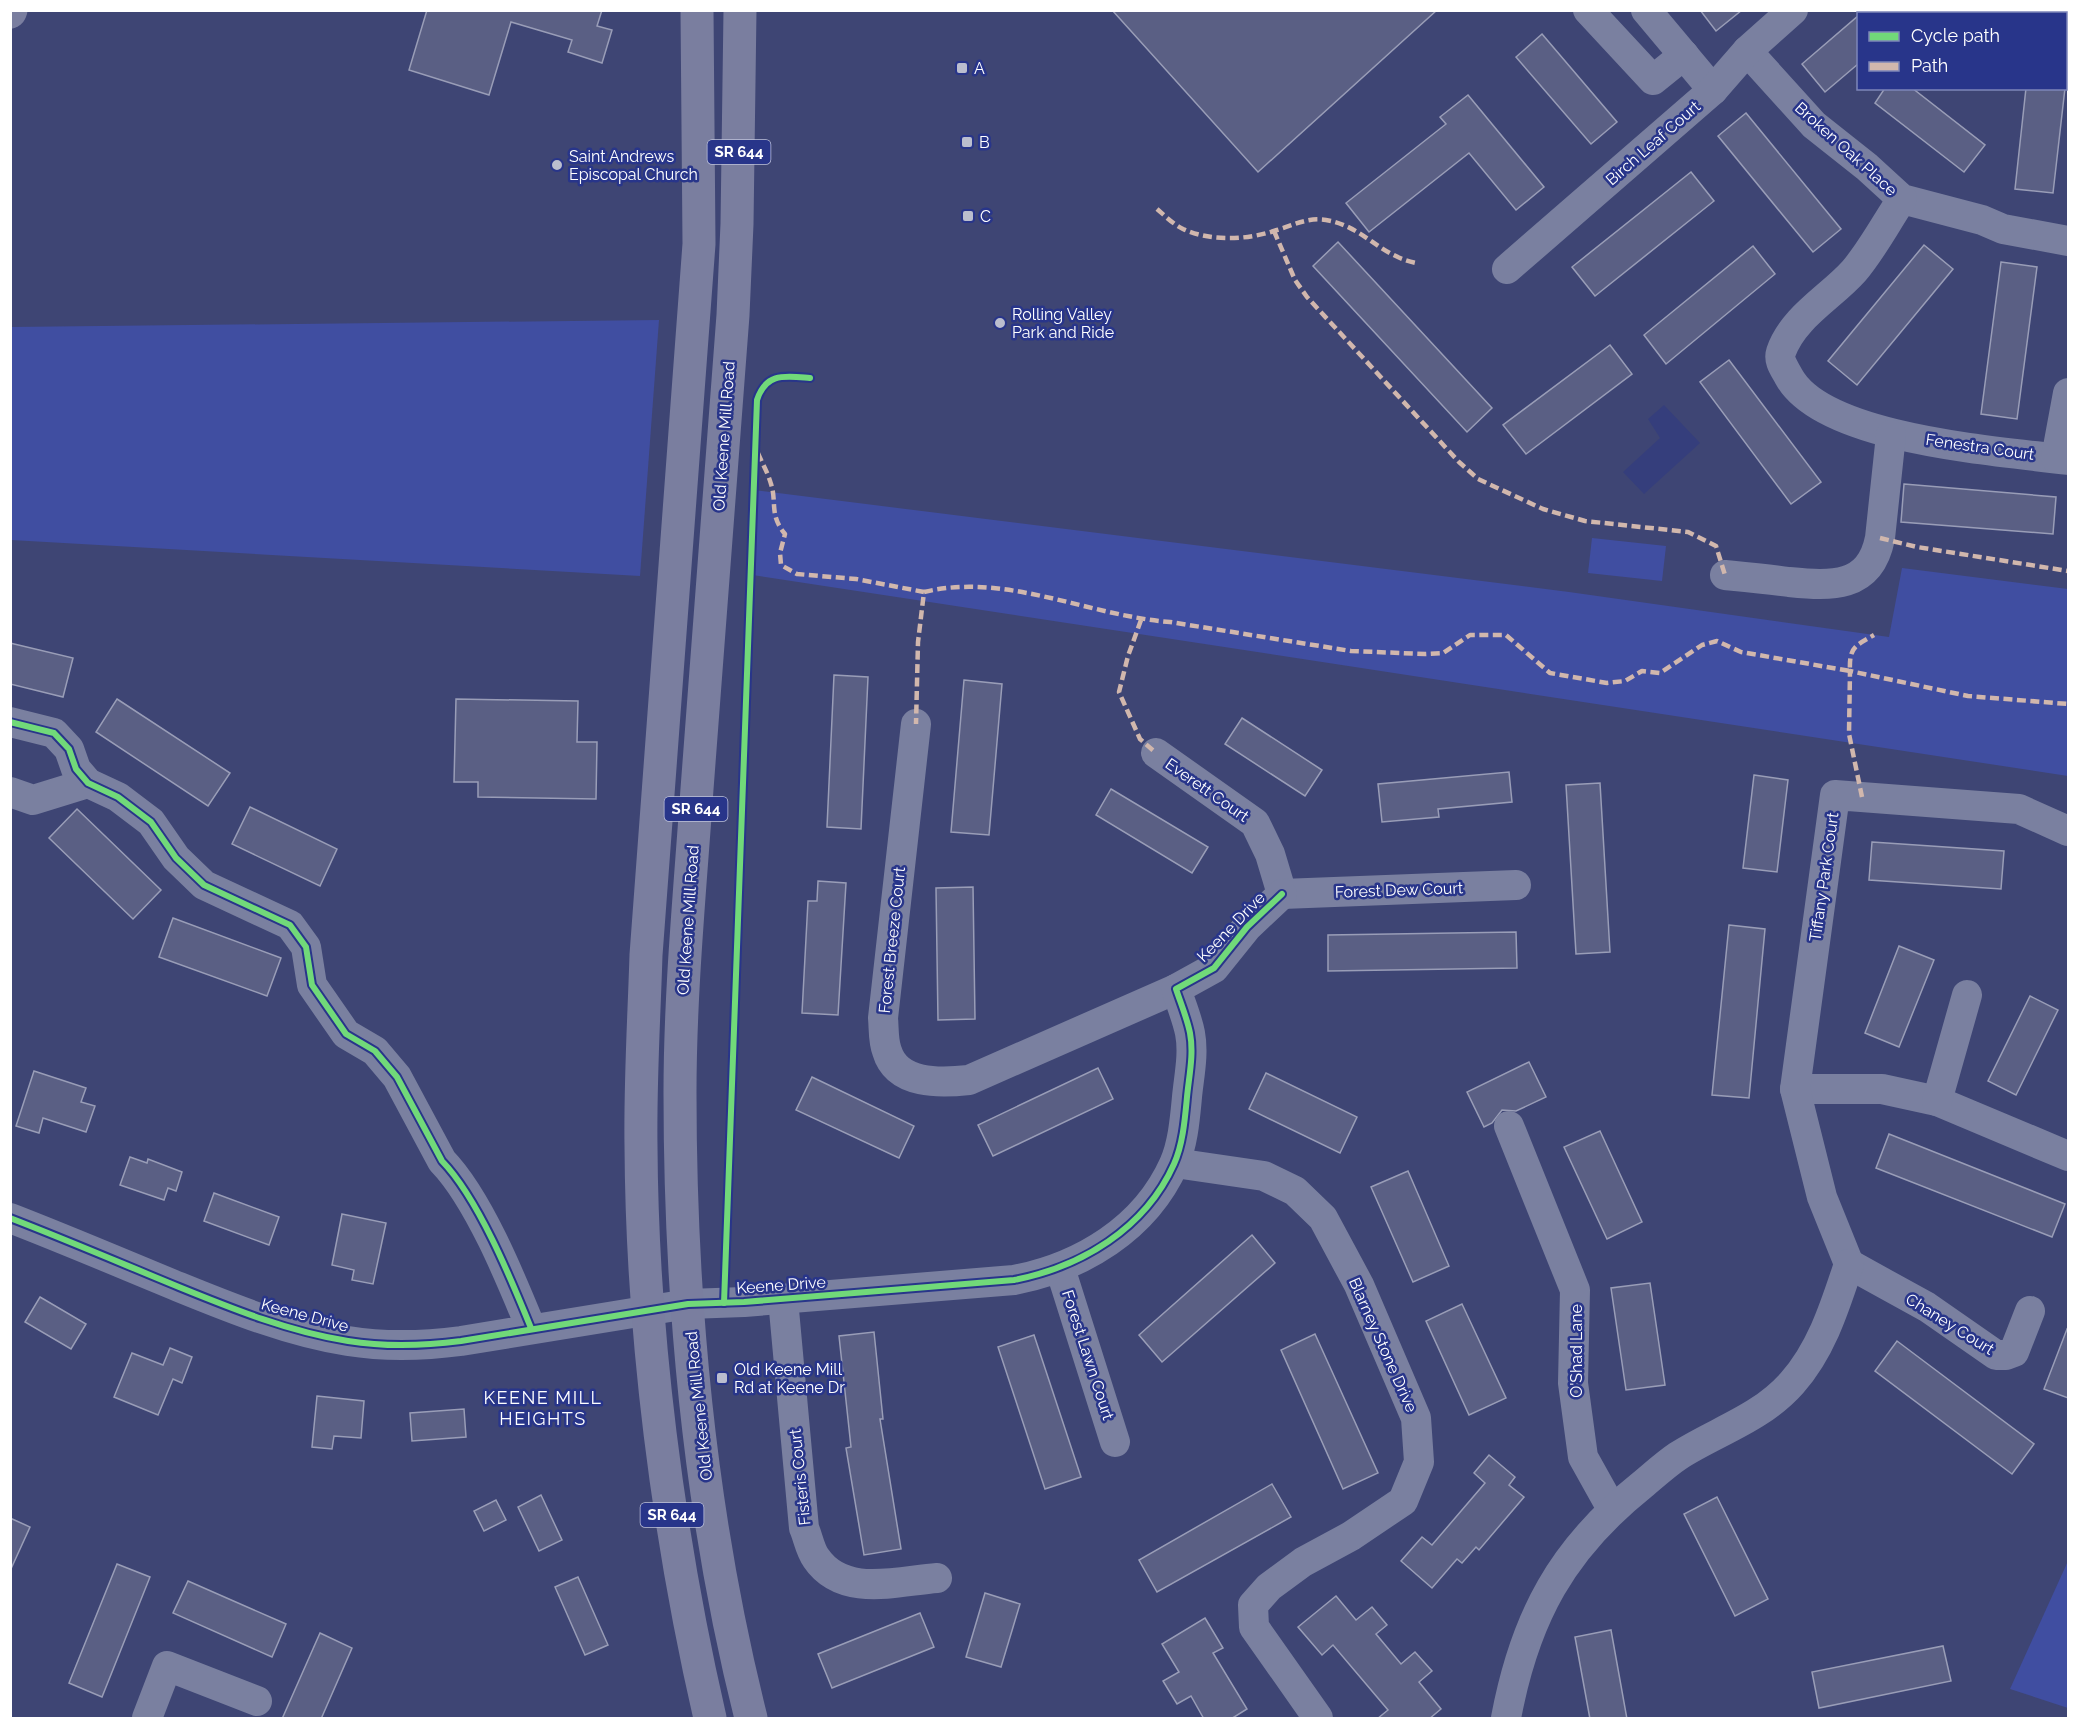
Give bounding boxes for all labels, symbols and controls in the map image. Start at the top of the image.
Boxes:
legend [1857,12,2067,90]
text: Cycle path [1911,25,2000,46]
text: Path [1911,55,1948,76]
place label: A [974,59,985,78]
marker: A [955,61,969,75]
street label: Birch Leaf Court [1602,96,1705,189]
street label: Broken Oak Place [1791,98,1901,200]
place label: B [979,133,990,152]
marker: B [960,135,974,149]
road number: SR 644 [708,140,771,164]
place label: Saint Andrews Episcopal Church [569,147,698,184]
marker: Saint Andrews Episcopal Church [550,158,564,172]
place label: C [980,207,991,226]
marker: C [961,209,975,223]
place label: Rolling Valley Park and Ride [1012,305,1114,342]
marker: Rolling Valley Park and Ride [993,316,1007,330]
street label: Old Keene Mill Road [709,360,739,511]
street label: Fenestra Court [1924,430,2036,464]
street label: Everett Court [1162,754,1253,826]
road number: SR 644 [664,797,728,821]
street label: Tiffany Park Court [1806,810,1843,943]
street label: Old Keene Mill Road [673,844,703,995]
street label: Forest Breeze Court [875,865,909,1014]
street label: Forest Dew Court [1334,878,1464,902]
street label: Keene Drive [1193,888,1269,966]
street label: Keene Drive [736,1272,826,1298]
street label: Blarney Stone Drive [1345,1275,1421,1415]
street label: Forest Lawn Court [1058,1288,1118,1423]
street label: Chaney Court [1902,1289,1998,1359]
street label: Keene Drive [259,1294,351,1336]
street label: O'Shad Lane [1567,1304,1586,1398]
street label: Old Keene Mill Road [682,1330,716,1482]
place label: Old Keene Mill Rd at Keene Dr [734,1360,845,1397]
marker: Old Keene Mill Rd at Keene Dr [715,1371,729,1385]
district label: KEENE MILL HEIGHTS [483,1387,603,1429]
street label: Fisteris Court [785,1427,815,1526]
road number: SR 644 [640,1503,704,1527]

